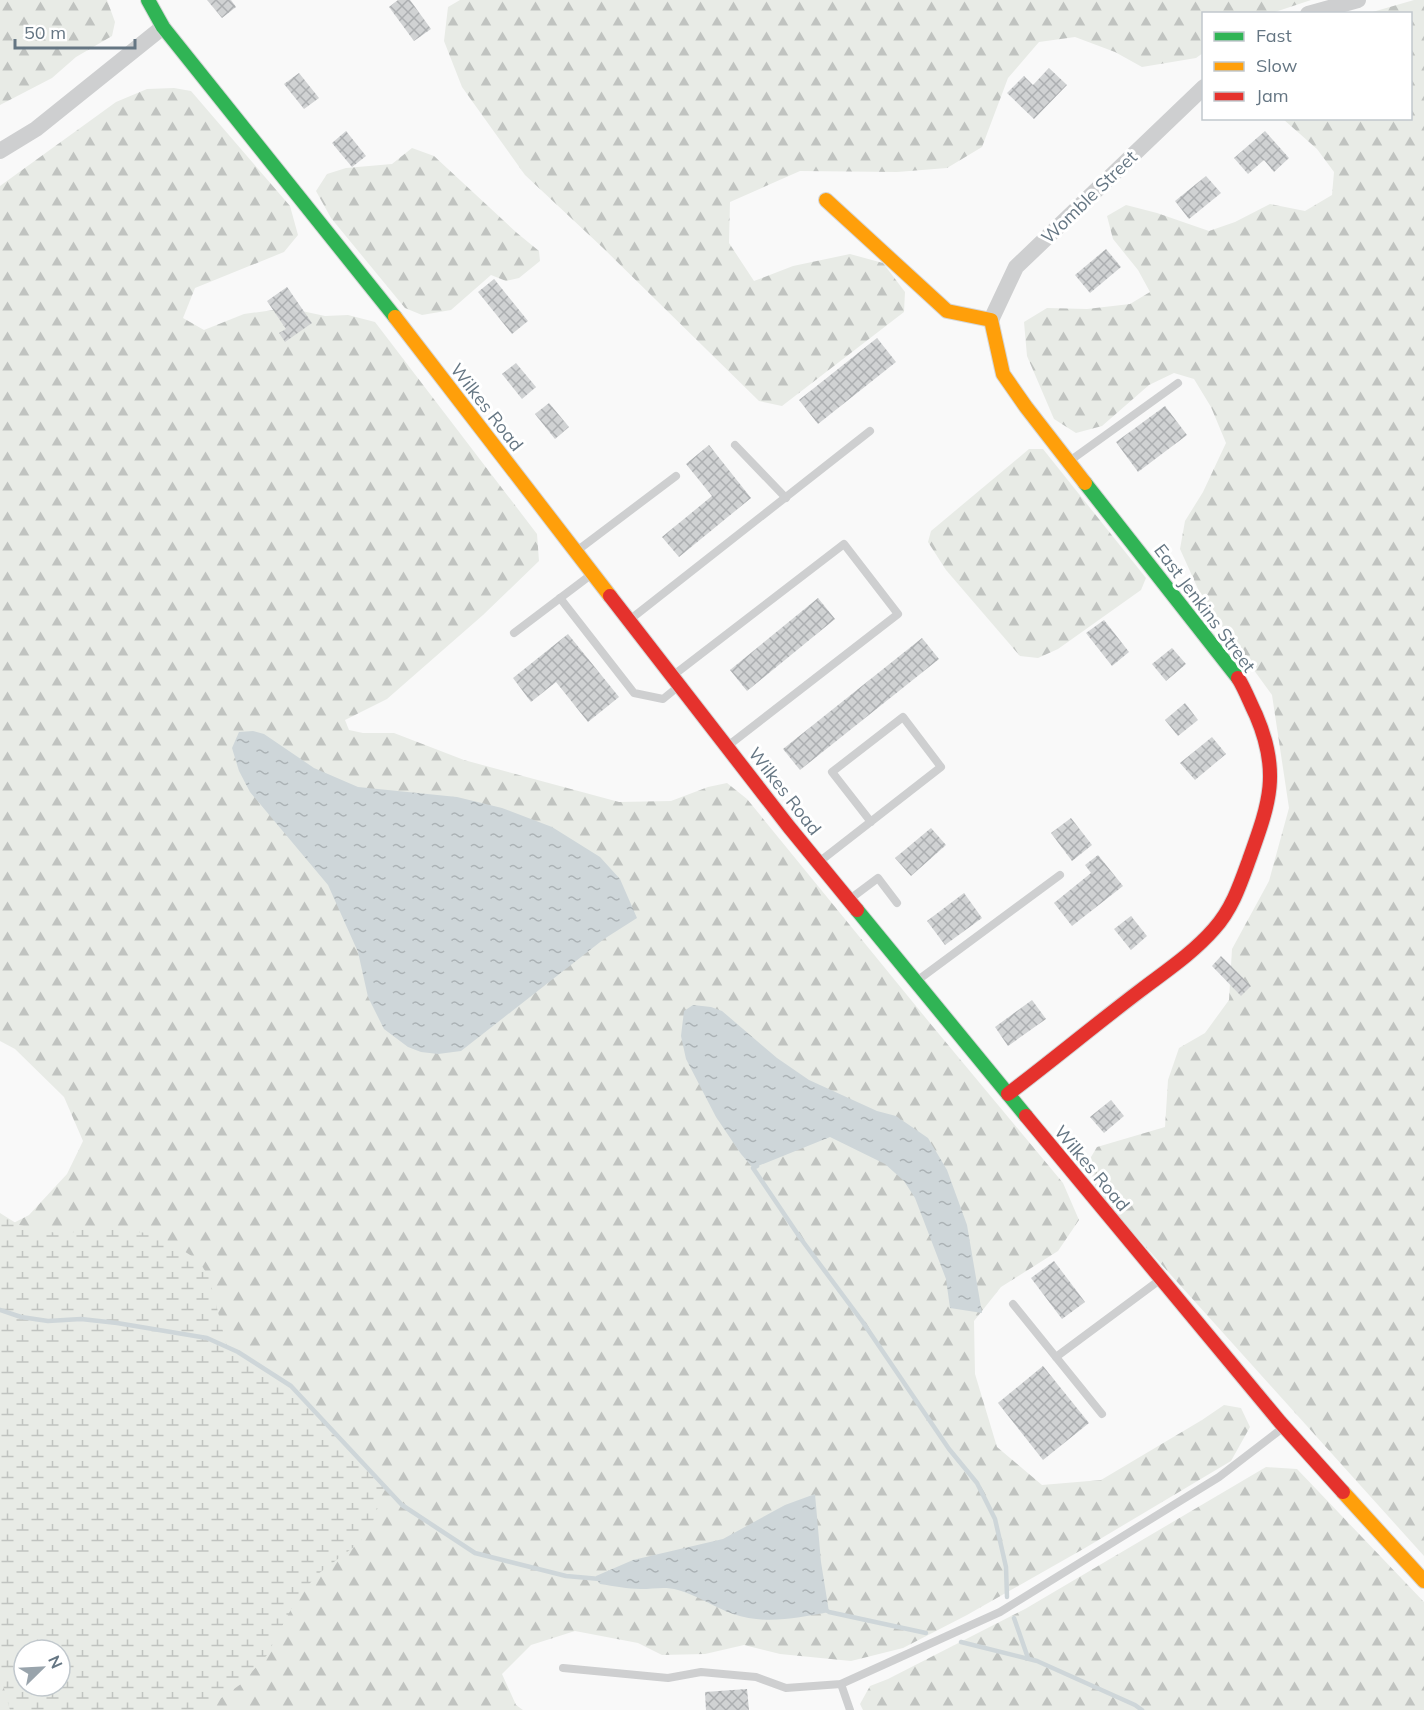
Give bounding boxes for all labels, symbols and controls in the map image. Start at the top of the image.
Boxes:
scale bar [15,12,135,50]
legend [1202,12,1412,120]
text: 50 m [24,21,66,44]
text: Fast [1256,24,1292,47]
text: Slow [1256,54,1298,77]
text: Jam [1256,84,1289,107]
street label: Womble Street [1036,146,1142,248]
street label: Wilkes Road [446,358,528,456]
street label: East Jenkins Street [1149,539,1261,677]
street label: Wilkes Road [744,742,826,840]
street label: Wilkes Road [1049,1120,1135,1216]
north arrow [12,1638,72,1698]
text: N [44,1652,67,1671]

